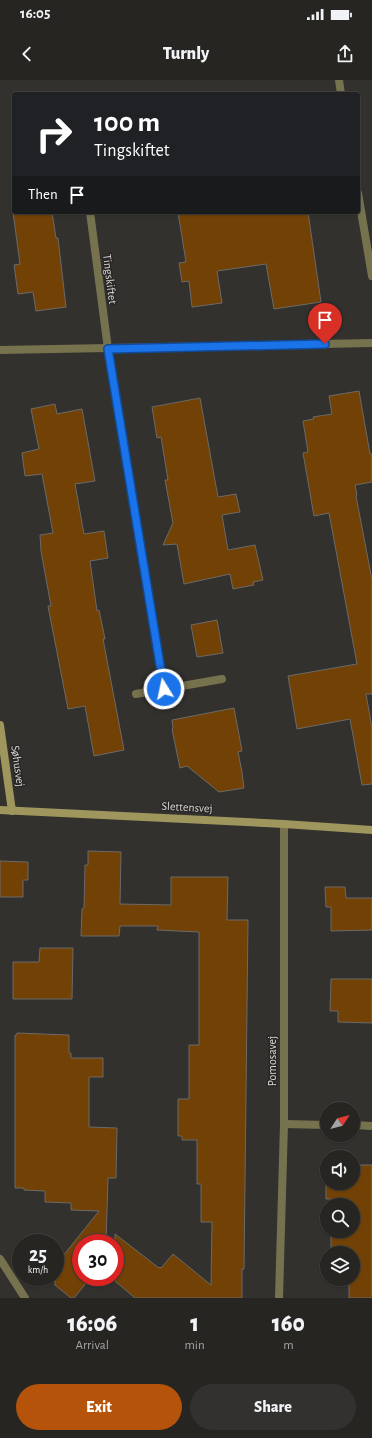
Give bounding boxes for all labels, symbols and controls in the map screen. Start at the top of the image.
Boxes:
text: 16:05 [20,6,50,21]
icon: back [16,43,38,65]
icon: share [334,43,356,65]
text: Turnly [163,45,209,63]
icon: right [28,108,80,160]
text: 100 m [94,109,160,137]
text: Tingskiftet [94,142,170,160]
icon: arrive [66,184,88,206]
text: Then [28,187,58,202]
street label: Tingskiftet [101,253,119,305]
pin [308,303,342,344]
icon: arrive [314,309,336,331]
position arrow [143,668,185,710]
street label: Søhusvej [8,744,27,788]
street label: Slettensvej [161,800,213,815]
street label: Pomosavej [266,1036,279,1086]
north arrow [320,1102,360,1142]
map controls [320,1102,360,1286]
button: sound [320,1150,360,1190]
button: search [320,1198,360,1238]
speed limit sign: 30 [72,1234,124,1286]
text: 25 [29,1245,47,1265]
button: layers [320,1246,360,1286]
text: km/h [28,1265,48,1275]
text: 16:06 [67,1312,117,1336]
text: 1 [190,1312,199,1336]
text: 160 [272,1312,305,1336]
text: Arrival [76,1339,109,1352]
text: min [184,1339,205,1352]
text: m [283,1339,294,1352]
button: Exit [16,1384,182,1430]
button: Share [190,1384,356,1430]

